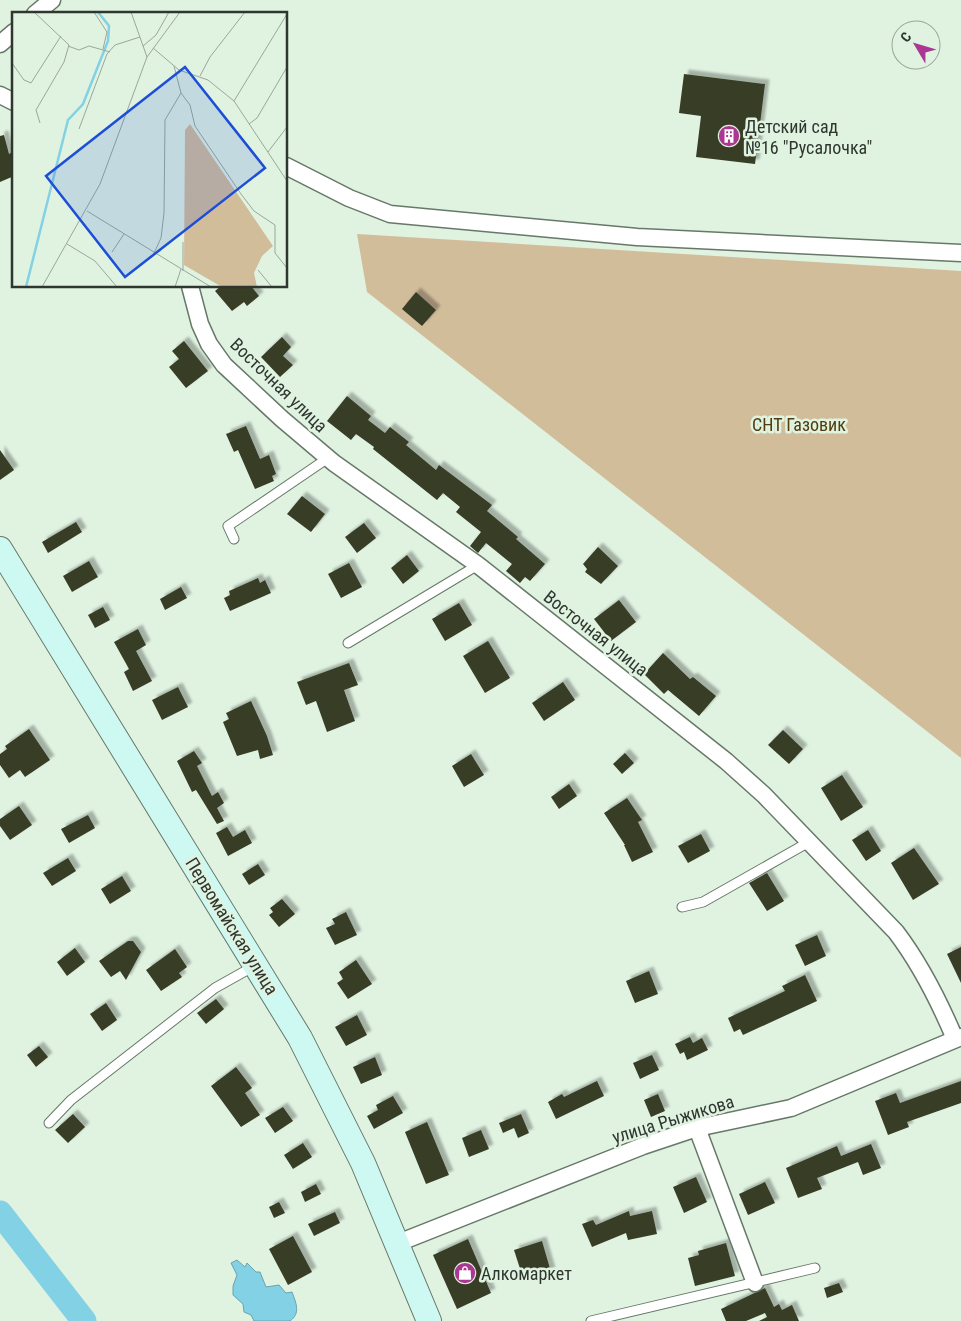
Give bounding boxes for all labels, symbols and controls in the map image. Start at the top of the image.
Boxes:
inset map [12,12,288,288]
north arrow [891,20,941,70]
text: С [897,29,915,45]
place label: Детский сад №16 "Русалочка" [745,116,872,158]
building icon: Детский сад №16 "Русалочка" [717,124,741,148]
street label: Восточная улица [226,334,332,436]
park label: СНТ Газовик [752,414,846,435]
street label: Восточная улица [540,586,652,680]
street label: Первомайская улица [181,853,283,999]
street label: улица Рыжикова [610,1091,736,1147]
shop icon: Алкомаркет [453,1261,477,1285]
place label: Алкомаркет [481,1263,572,1284]

